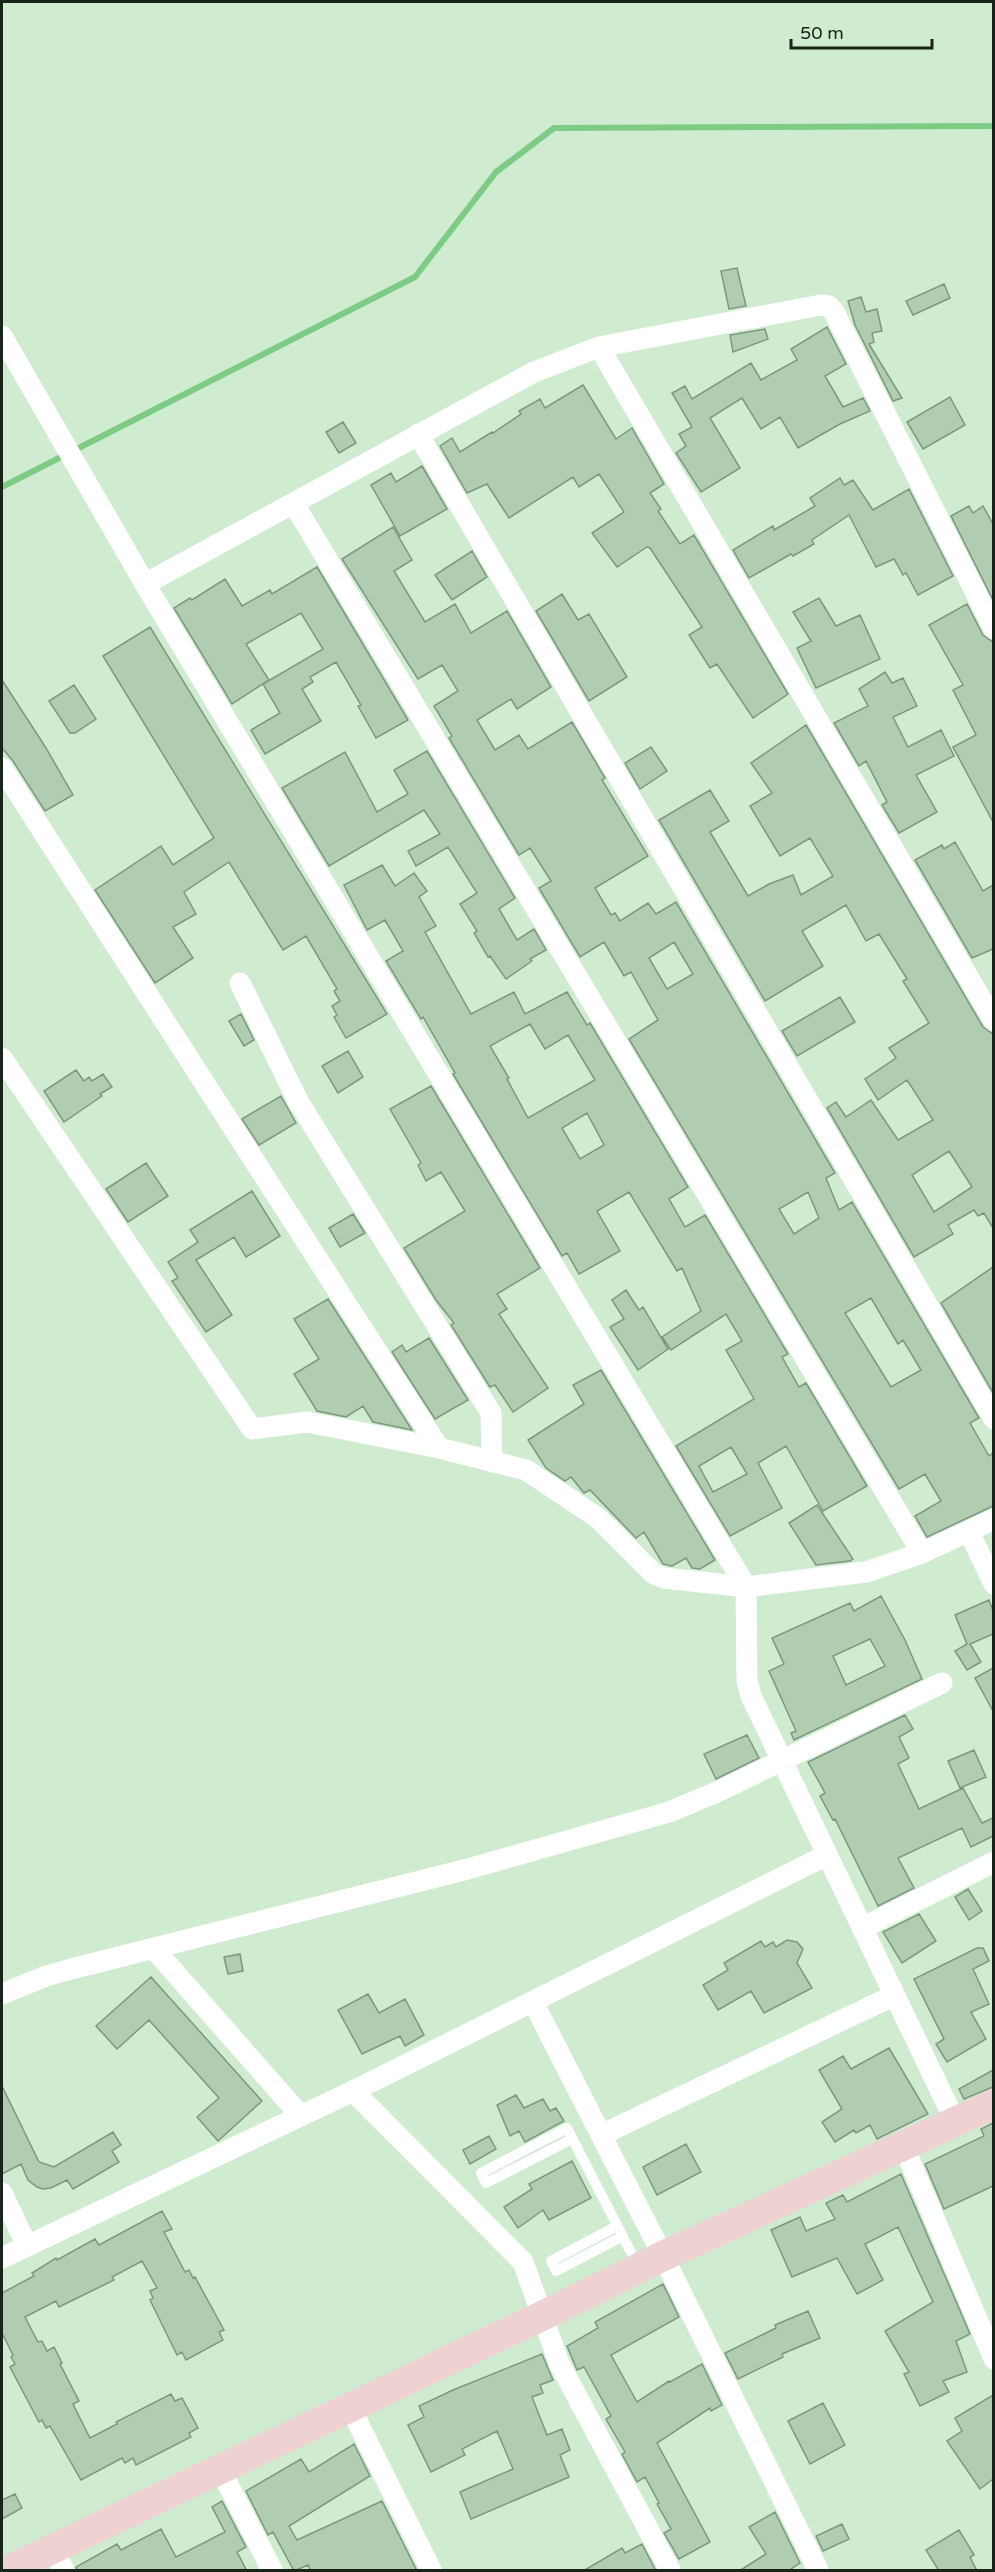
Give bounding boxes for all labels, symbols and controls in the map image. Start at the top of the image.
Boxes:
scale bar [791,12,932,50]
text: 50 m [800,22,844,44]

